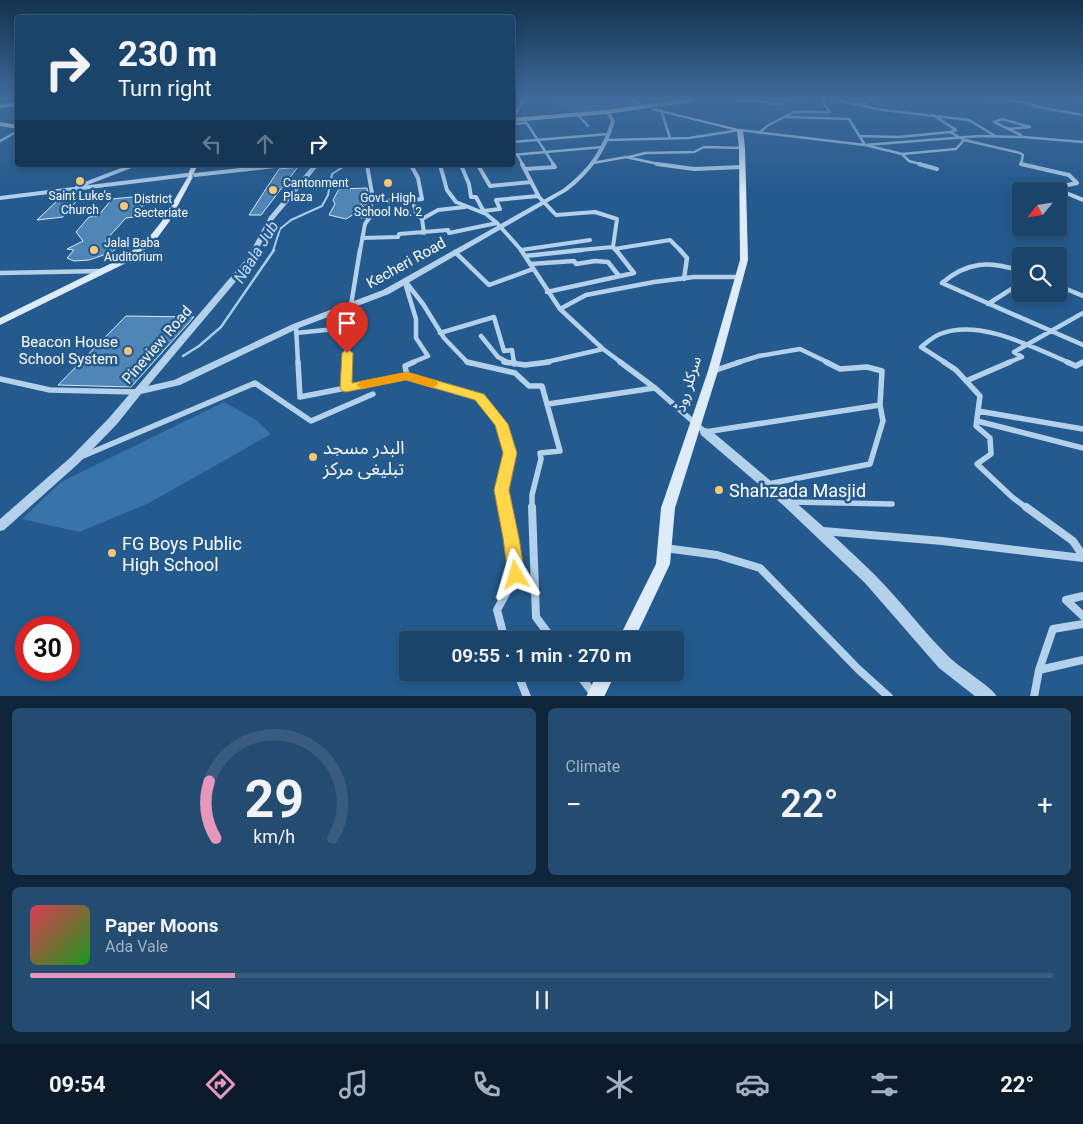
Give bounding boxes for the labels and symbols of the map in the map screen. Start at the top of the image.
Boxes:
marker: Saint Luke's Church [74,175,86,187]
place label: Cantonment Plaza [283,176,349,204]
marker: Govt. High School No. 2 [382,177,394,189]
north arrow [1012,182,1068,238]
marker: Cantonment Plaza [267,184,279,196]
place label: Saint Luke's Church [49,189,112,217]
place label: Govt. High School No. 2 [354,191,422,219]
place label: District Secteriate [134,192,188,220]
marker: District Secteriate [118,200,130,212]
water label: Naala Jub [229,217,283,287]
street label: Kecheri Road [363,234,449,292]
place label: Jalal Baba Auditorium [104,236,163,264]
marker: Jalal Baba Auditorium [88,244,100,256]
street label: Pineview Road [118,302,196,388]
pin [326,302,368,353]
place label: Beacon House School System [19,333,118,368]
marker: Beacon House School System [122,345,134,357]
street label: سرکلر روڈ [671,354,705,414]
place label: البدر مسجد تبلیغی مرکز [322,437,405,480]
marker: البدر مسجد تبلیغی مرکز [307,451,319,463]
place label: Shahzada Masjid [729,480,866,501]
marker: Shahzada Masjid [713,484,725,496]
place label: FG Boys Public High School [122,533,242,575]
marker: FG Boys Public High School [106,547,118,559]
position arrow [489,548,541,600]
speed limit sign: 30 [15,616,80,681]

